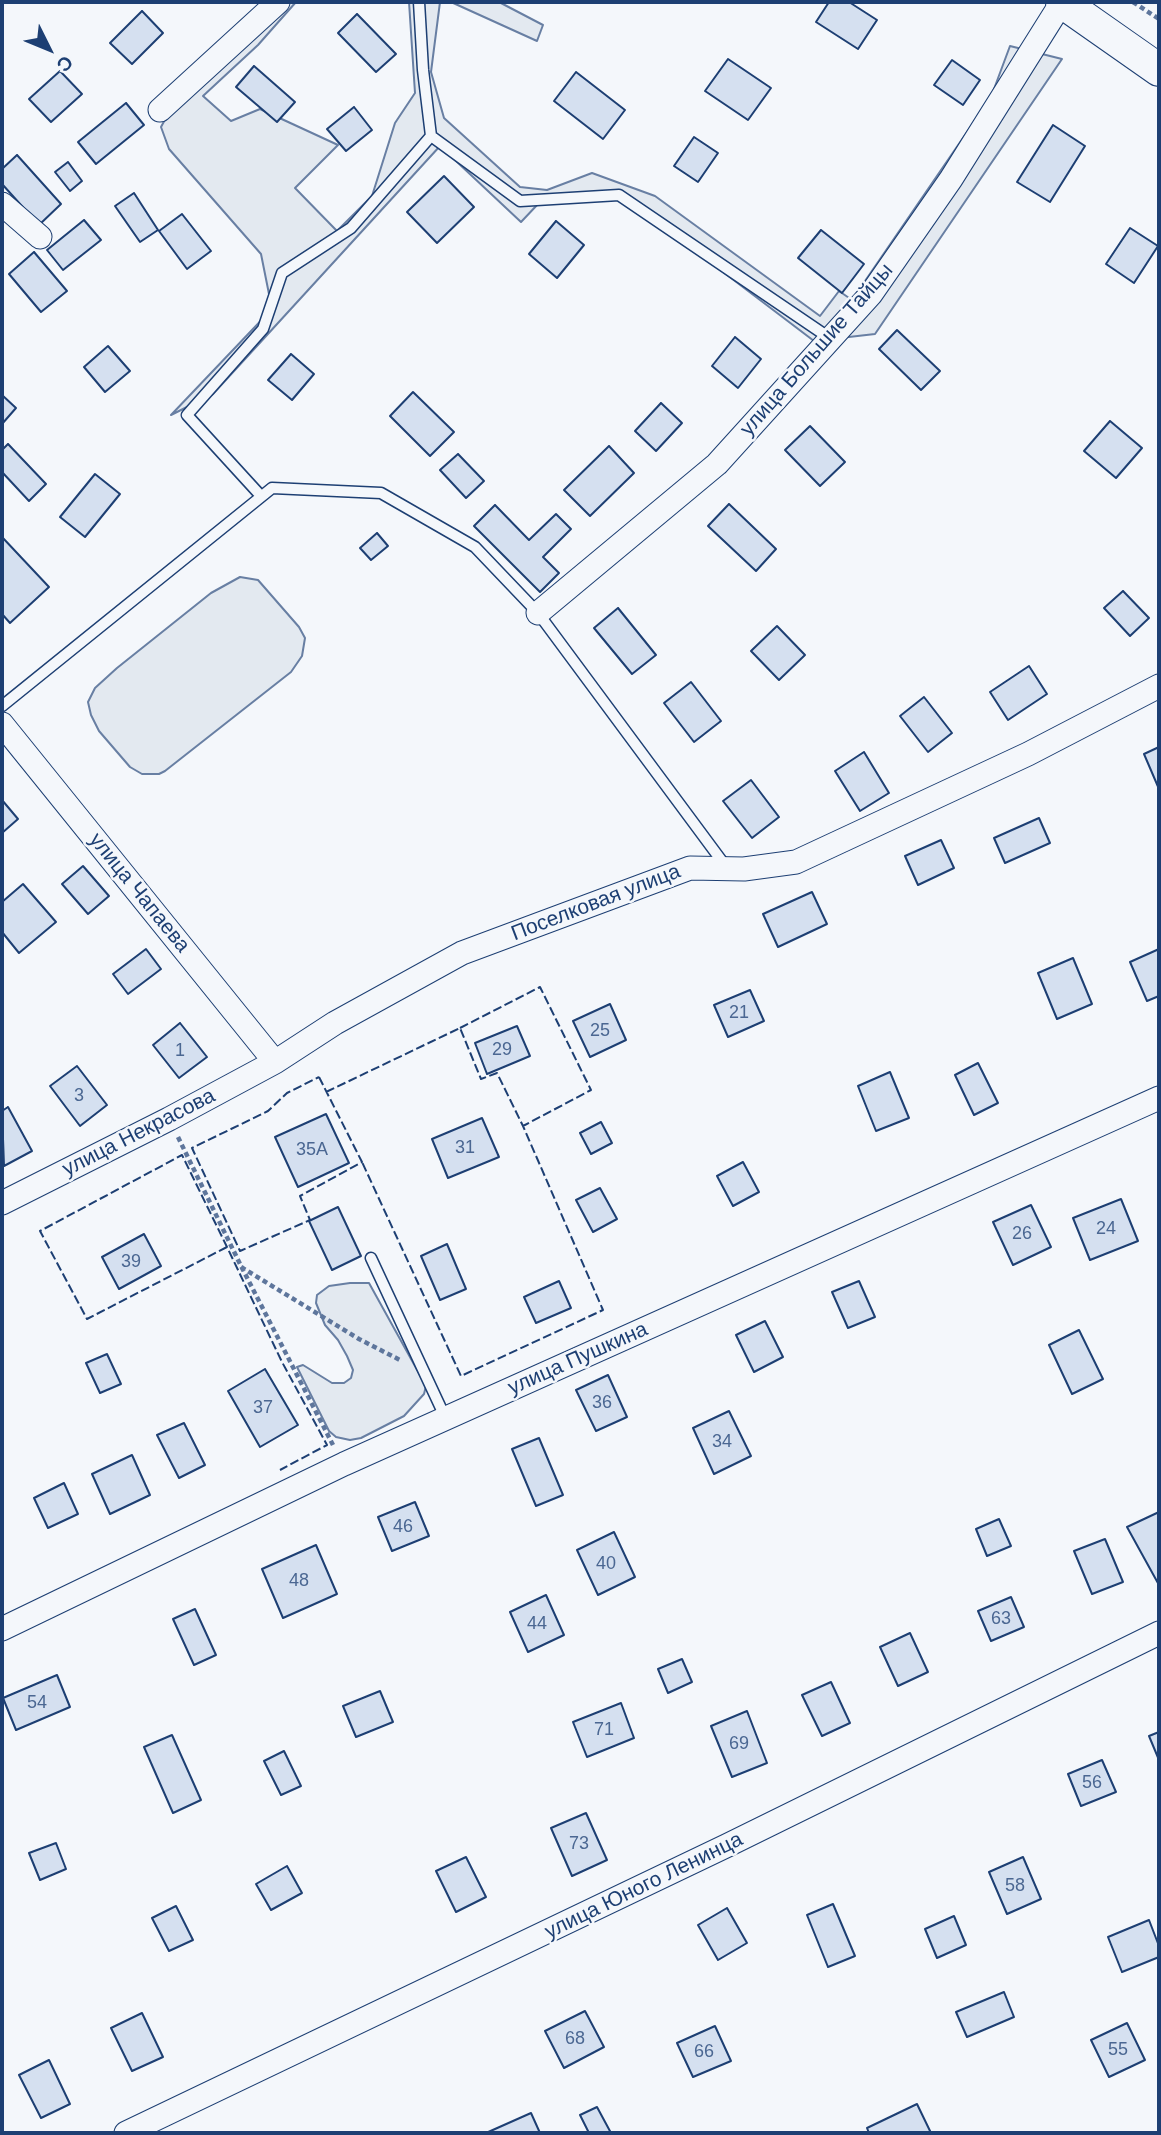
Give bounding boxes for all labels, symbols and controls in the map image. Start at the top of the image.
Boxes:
north arrow [14,14,84,84]
text: С [52,51,77,76]
street label: улица Большие Тайцы [735,259,899,441]
street label: улица Чапаева [83,828,195,958]
street label: Поселковая улица [508,859,684,947]
house number: 21 [729,1002,749,1024]
house number: 25 [590,1020,610,1042]
house number: 29 [492,1039,512,1061]
house number: 1 [175,1040,185,1062]
street label: улица Некрасова [58,1084,220,1182]
house number: 3 [74,1085,84,1107]
house number: 31 [455,1137,475,1159]
house number: 35А [296,1139,328,1161]
house number: 24 [1096,1218,1116,1240]
house number: 26 [1012,1223,1032,1245]
house number: 39 [121,1251,141,1273]
street label: улица Пушкина [504,1317,652,1401]
house number: 36 [592,1392,612,1414]
house number: 37 [253,1397,273,1419]
house number: 34 [712,1431,732,1453]
house number: 46 [393,1516,413,1538]
house number: 40 [596,1553,616,1575]
house number: 48 [289,1570,309,1592]
house number: 63 [991,1608,1011,1630]
house number: 44 [527,1613,547,1635]
house number: 54 [27,1692,47,1714]
house number: 71 [594,1719,614,1741]
house number: 69 [729,1733,749,1755]
house number: 56 [1082,1772,1102,1794]
street label: улица Юного Ленинца [541,1827,747,1945]
house number: 73 [569,1833,589,1855]
house number: 58 [1005,1875,1025,1897]
house number: 68 [565,2028,585,2050]
house number: 55 [1108,2039,1128,2061]
house number: 66 [694,2041,714,2063]

